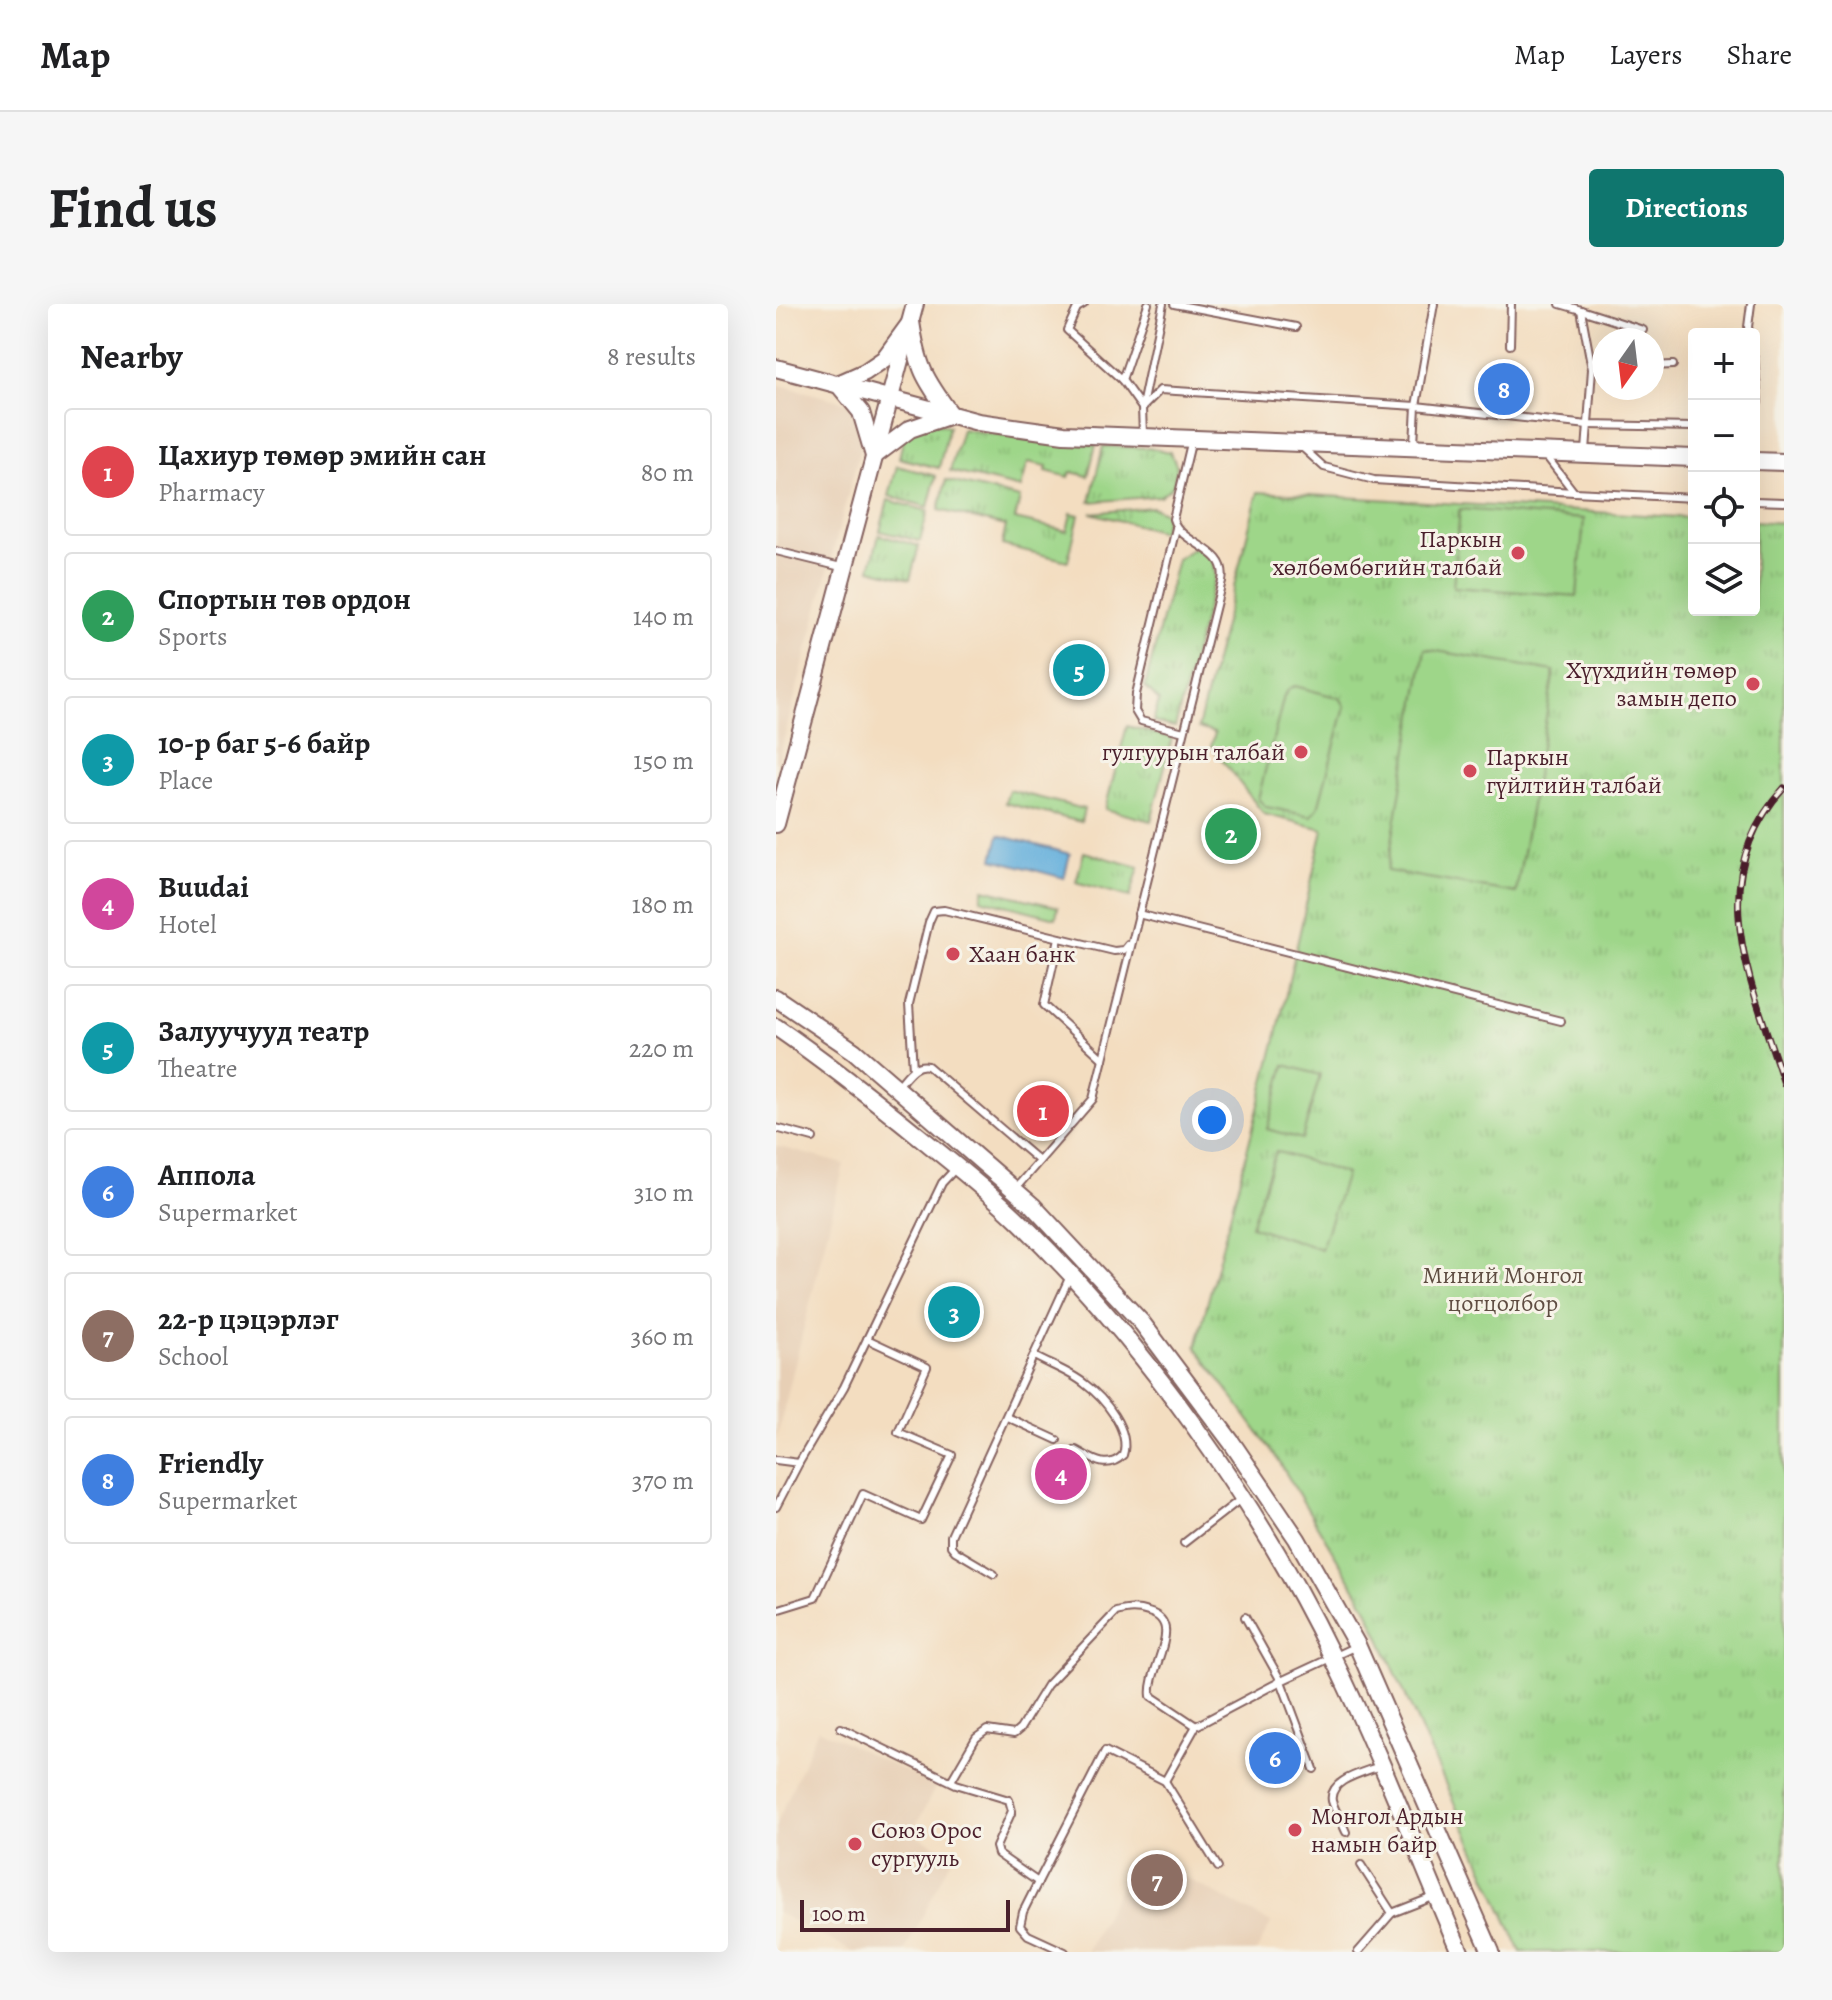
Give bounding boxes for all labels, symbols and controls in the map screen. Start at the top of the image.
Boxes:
text: Map [40,29,110,81]
text: Map [1514,36,1565,74]
text: Layers [1609,36,1682,74]
text: Share [1726,36,1792,74]
button: Directions [1589,169,1784,247]
text: Find us [48,170,218,246]
north arrow [1592,328,1664,400]
map controls [1688,328,1760,616]
button: + [1688,328,1760,400]
text: Nearby [80,333,183,380]
text: 8 results [607,339,696,374]
pin: 8 [1478,359,1530,419]
button: − [1688,400,1760,472]
text: Цахиур төмөр эмийн сан [158,435,486,475]
text: 1 [103,455,113,490]
text: 80 m [641,455,694,490]
button: locate [1688,472,1760,544]
text: Pharmacy [158,475,265,510]
place label: Паркын хөлбөмбөгийн талбай [1273,523,1502,583]
marker: Паркын хөлбөмбөгийн талбай [1509,544,1527,562]
button: layers [1688,544,1760,616]
text: Спортын төв ордон [158,579,411,619]
text: 2 [102,599,114,634]
text: 140 m [633,599,694,634]
text: Sports [158,619,227,654]
pin: 5 [1053,640,1105,700]
place label: Хүүхдийн төмөр замын депо [1566,654,1737,714]
marker: Хүүхдийн төмөр замын депо [1744,675,1762,693]
text: 10-р баг 5-6 байр [158,723,370,763]
place label: гулгуурын талбай [1102,736,1285,768]
place label: Паркын гүйлтийн талбай [1486,741,1662,801]
text: 3 [102,743,114,778]
text: 150 m [633,743,694,778]
marker: гулгуурын талбай [1292,743,1310,761]
marker: Паркын гүйлтийн талбай [1461,762,1479,780]
text: Place [158,763,213,798]
pin: 2 [1205,804,1257,864]
text: Buudai [158,867,249,907]
text: 4 [102,887,114,922]
text: 180 m [632,887,694,922]
text: Hotel [158,907,217,942]
place label: Хаан банк [969,938,1075,970]
marker: Хаан банк [944,945,962,963]
text: Залуучууд театр [158,1011,369,1051]
text: 5 [102,1031,114,1066]
text: 220 m [629,1031,694,1066]
text: Theatre [158,1051,237,1086]
pin: 1 [1017,1081,1069,1141]
your location [1192,1100,1232,1140]
text: Аппола [158,1155,256,1195]
text: 6 [102,1175,114,1210]
text: 310 m [634,1175,694,1210]
text: Supermarket [158,1195,298,1230]
park label: Миний Монгол цогцолбор [1422,1259,1584,1319]
pin: 3 [928,1282,980,1342]
text: 22-р цэцэрлэг [158,1299,339,1339]
text: 7 [102,1319,114,1354]
text: 360 m [631,1319,694,1354]
text: School [158,1339,228,1374]
text: Friendly [158,1443,263,1483]
pin: 4 [1035,1444,1087,1504]
text: 8 [102,1463,114,1498]
text: 370 m [632,1463,694,1498]
text: Supermarket [158,1483,298,1518]
pin: 6 [1249,1728,1301,1788]
place label: Монгол Ардын намын байр [1311,1800,1464,1860]
place label: Союз Орос сургууль [871,1814,982,1874]
marker: Монгол Ардын намын байр [1286,1821,1304,1839]
marker: Союз Орос сургууль [846,1835,864,1853]
pin: 7 [1131,1850,1183,1910]
scale bar [800,1896,1010,1932]
text: 100 m [812,1899,866,1929]

